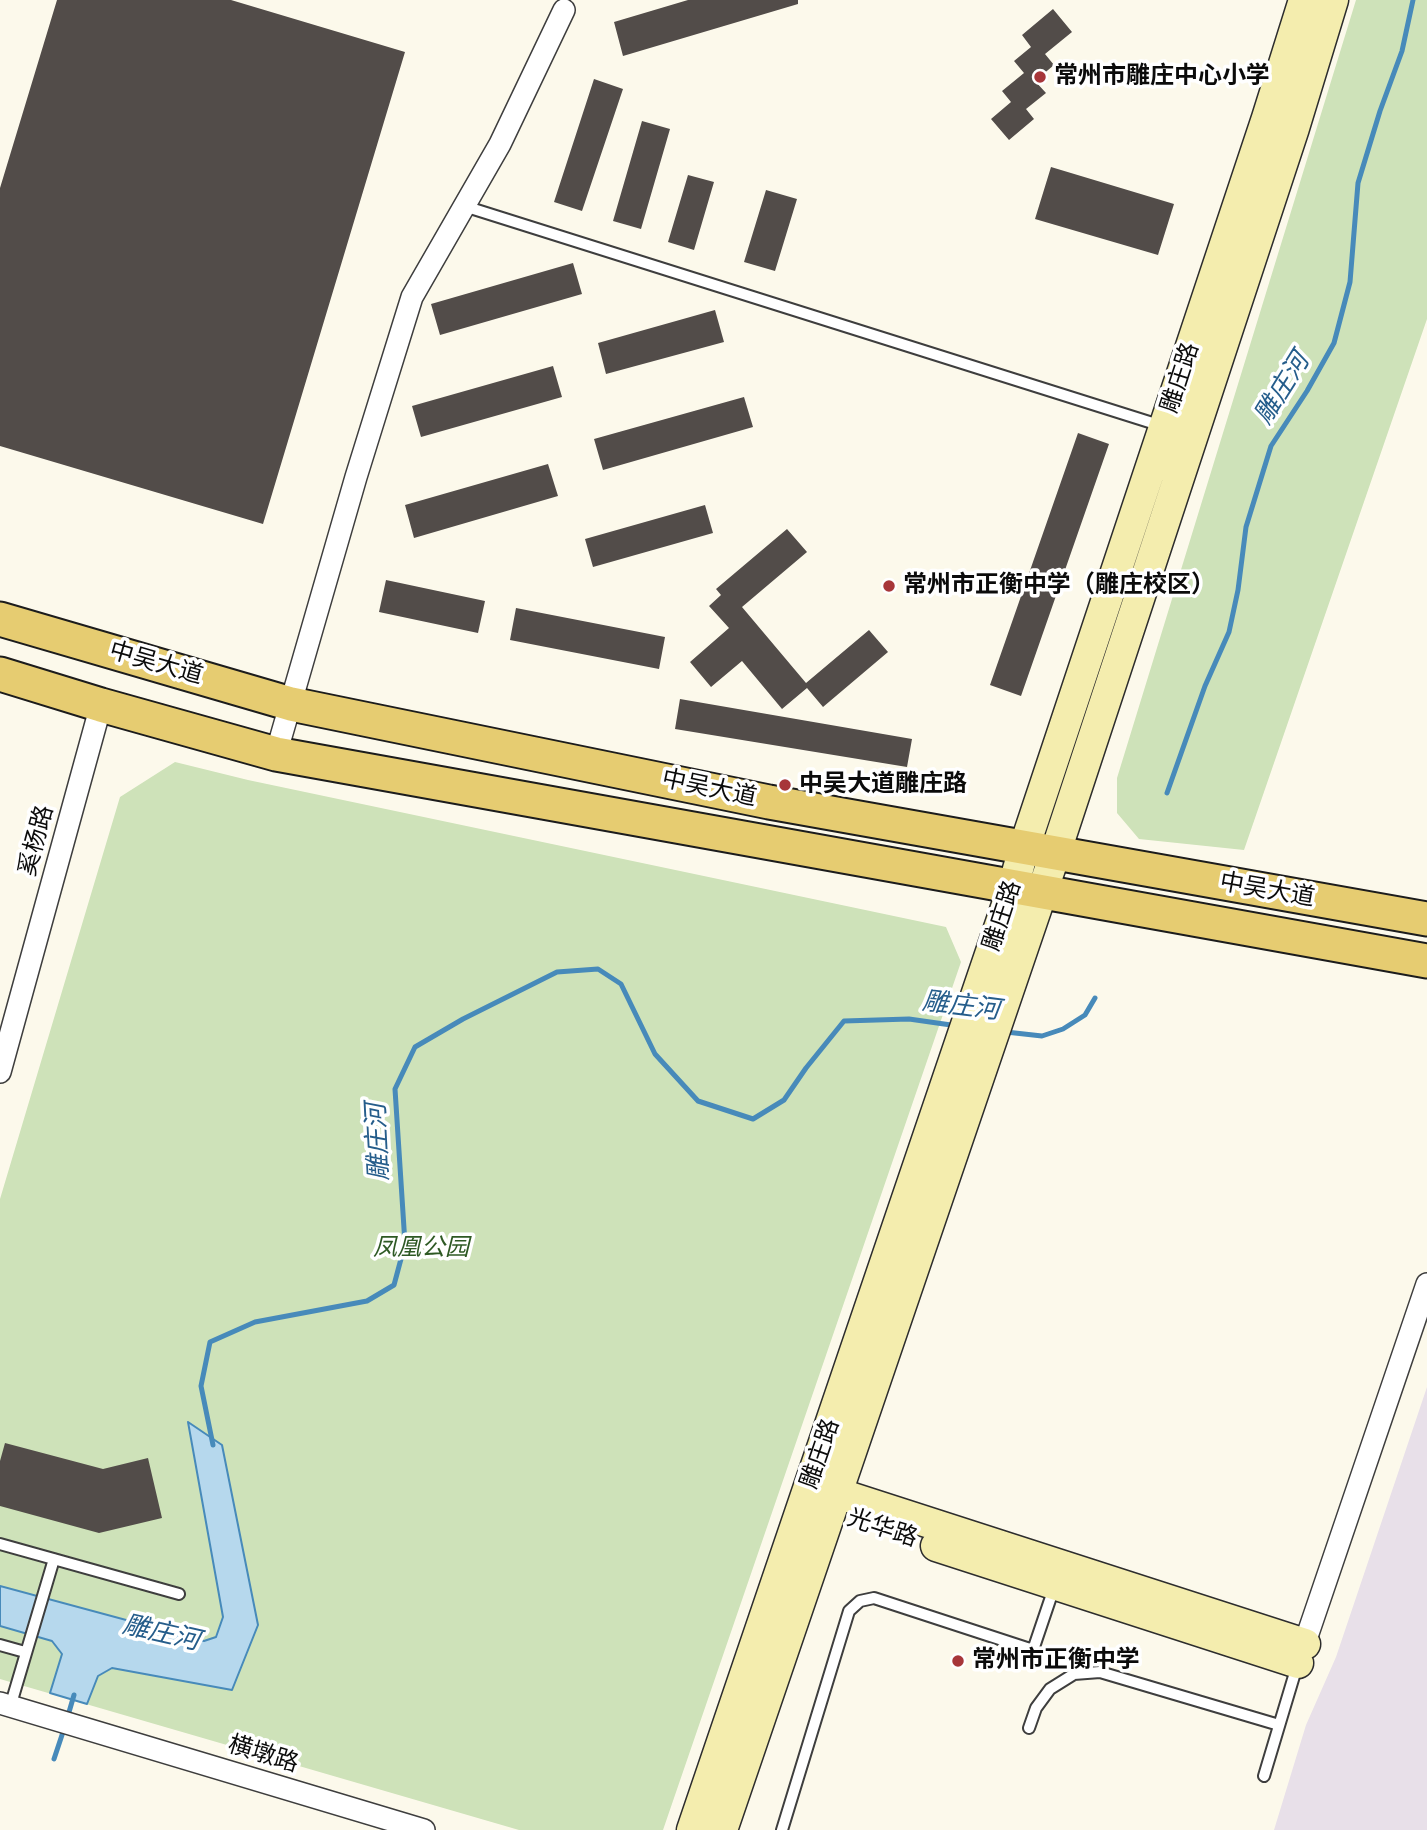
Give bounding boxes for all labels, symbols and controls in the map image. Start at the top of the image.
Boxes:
place label: 常州市雕庄中心小学 [1054,63,1270,91]
marker: 常州市雕庄中心小学 [1032,69,1048,85]
street label: 雕庄路 [1156,339,1206,417]
water label: 雕庄河 [1249,348,1317,430]
place label: 常州市正衡中学（雕庄校区） [903,572,1215,600]
marker: 常州市正衡中学（雕庄校区） [881,578,897,594]
street label: 中吴大道 [106,637,206,691]
street label: 中吴大道 [659,765,759,813]
place label: 中吴大道雕庄路 [799,771,967,799]
marker: 中吴大道雕庄路 [777,777,793,793]
street label: 奚杨路 [14,802,60,880]
street label: 中吴大道 [1217,868,1317,914]
street label: 雕庄路 [978,877,1028,955]
water label: 雕庄河 [920,987,1002,1027]
water label: 雕庄河 [361,1102,397,1182]
park label: 凤凰公园 [373,1235,469,1263]
street label: 雕庄路 [796,1415,846,1493]
street label: 光华路 [843,1504,921,1554]
water label: 雕庄河 [119,1610,203,1658]
place label: 常州市正衡中学 [972,1647,1140,1675]
marker: 常州市正衡中学 [950,1653,966,1669]
street label: 横墩路 [224,1731,302,1779]

